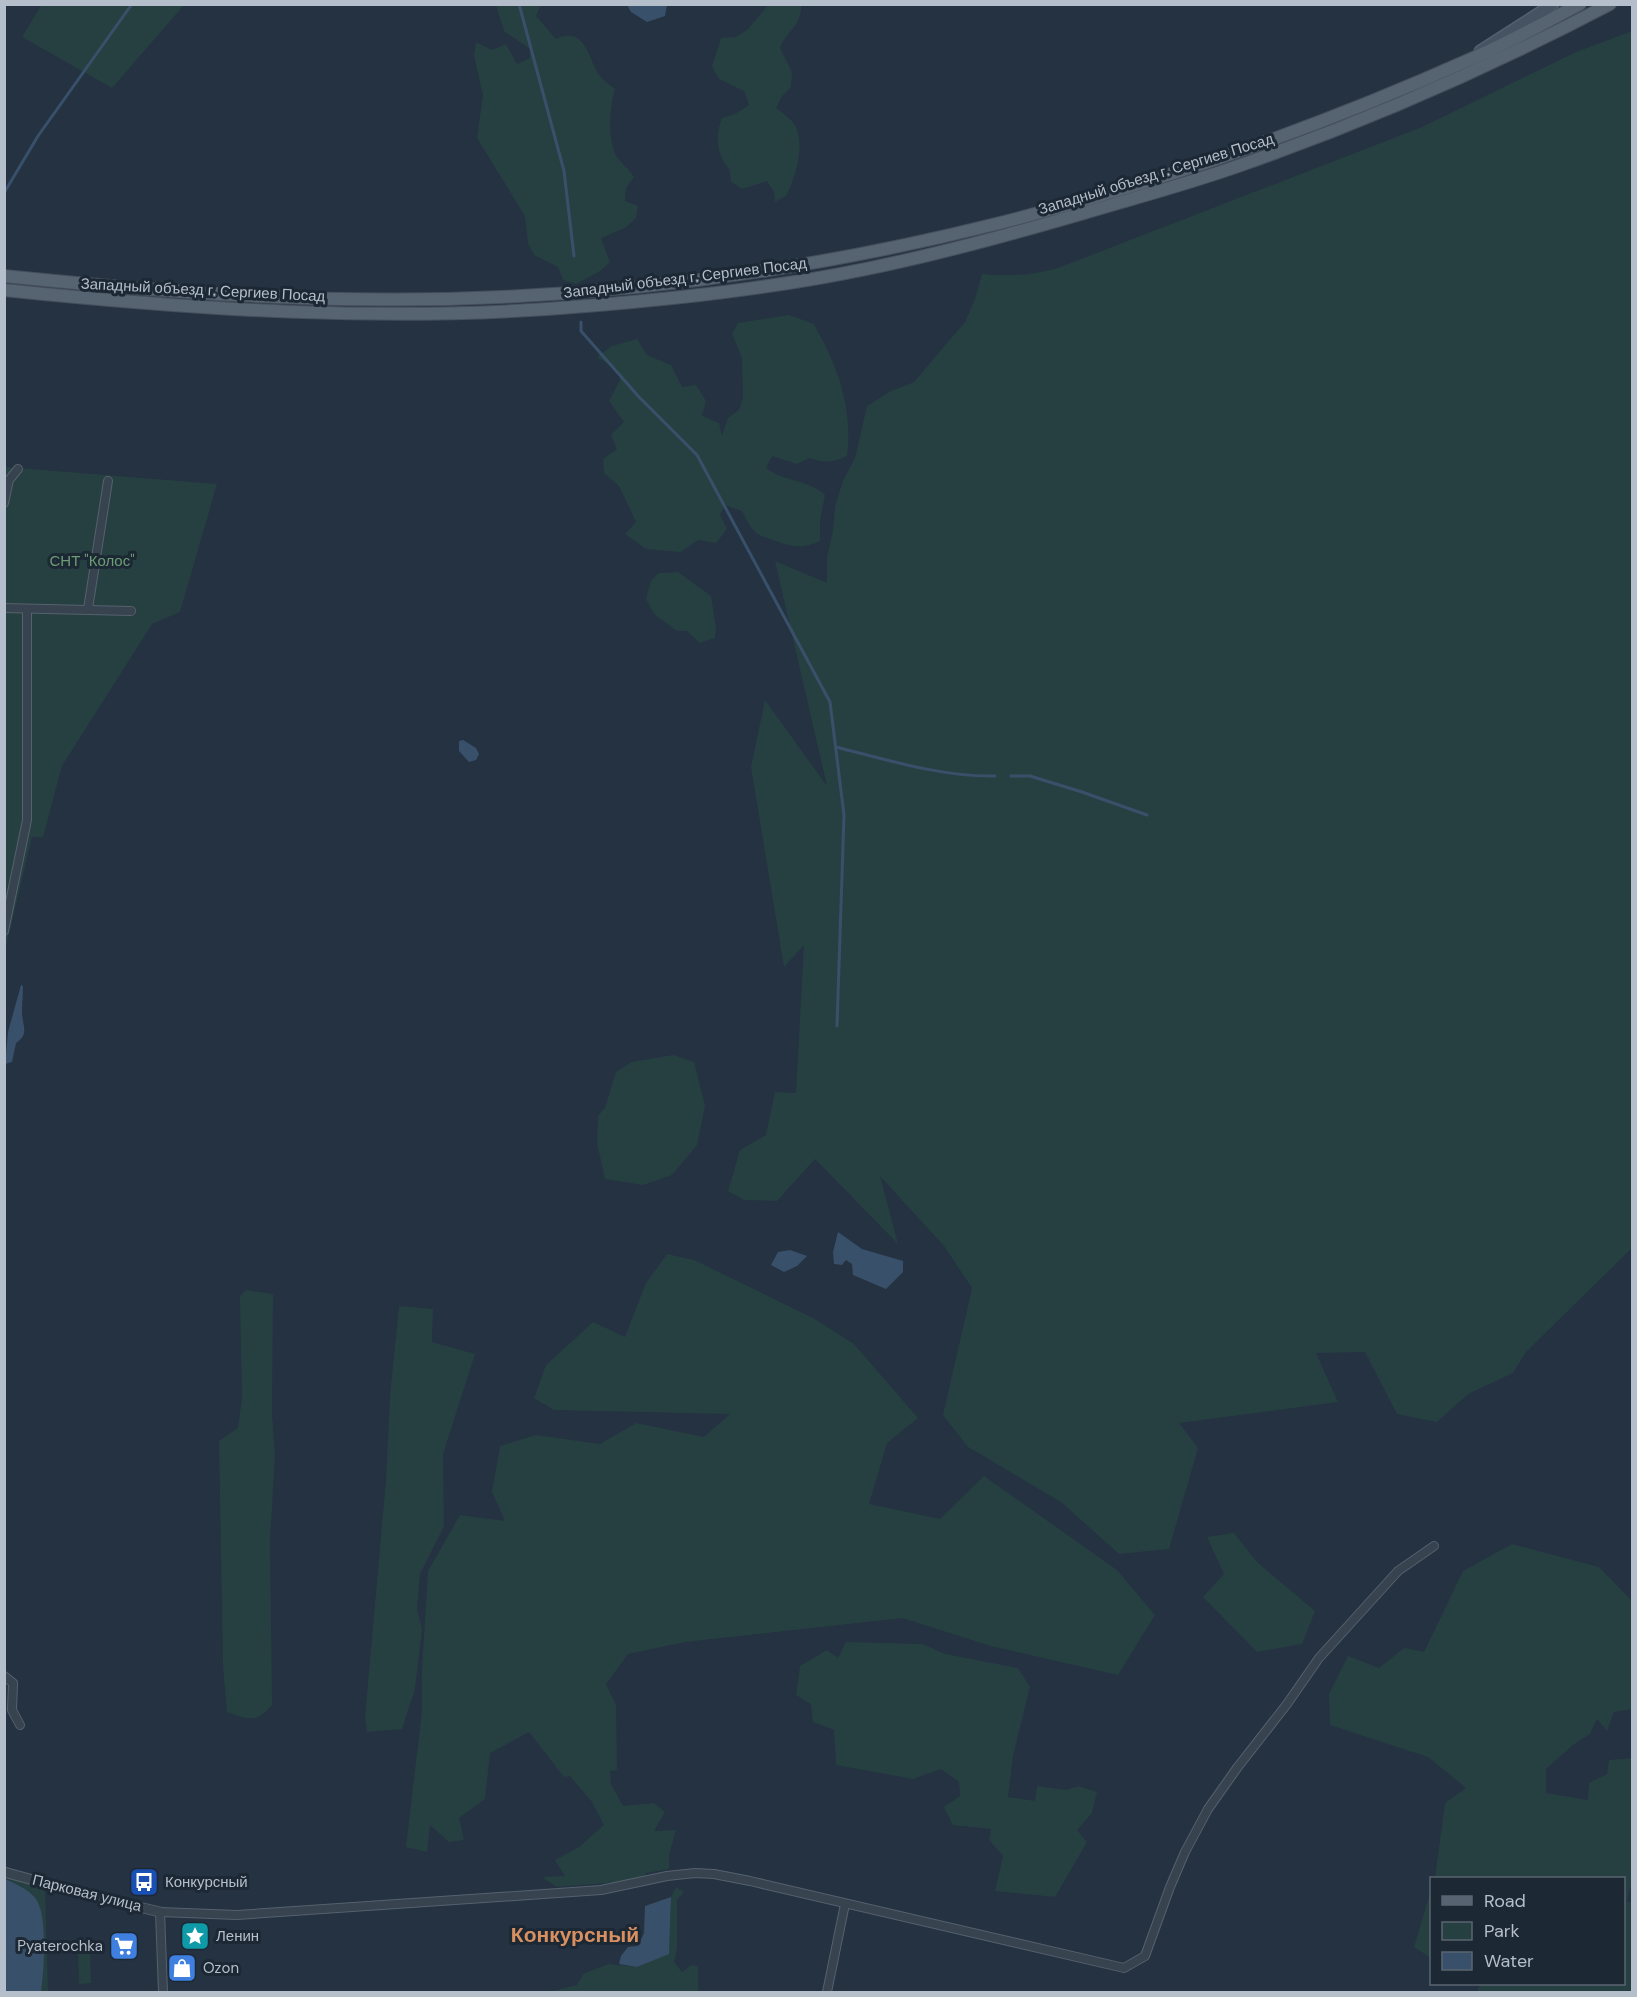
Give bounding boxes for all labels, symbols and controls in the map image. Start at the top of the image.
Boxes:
street label: Западный объезд г. Сергиев Посад [1036,129,1276,219]
street label: Западный объезд г. Сергиев Посад [562,253,808,303]
street label: Западный объезд г. Сергиев Посад [80,274,326,306]
park label: СНТ "Колос" [49,551,135,571]
bus stop icon: Конкурсный [128,1866,160,1898]
street label: Парковая улица [30,1870,144,1916]
place label: Конкурсный [165,1872,248,1892]
legend [1430,1877,1625,1985]
text: Road [1484,1889,1526,1913]
text: Park [1484,1919,1520,1943]
place icon: Ленин [179,1920,211,1952]
district label: Конкурсный [511,1921,639,1949]
place label: Ленин [216,1926,259,1946]
supermarket icon: Pyaterochka [108,1930,140,1962]
place label: Pyaterochka [17,1936,103,1956]
text: Water [1484,1949,1534,1973]
shop icon: Ozon [166,1952,198,1984]
place label: Ozon [203,1958,239,1978]

